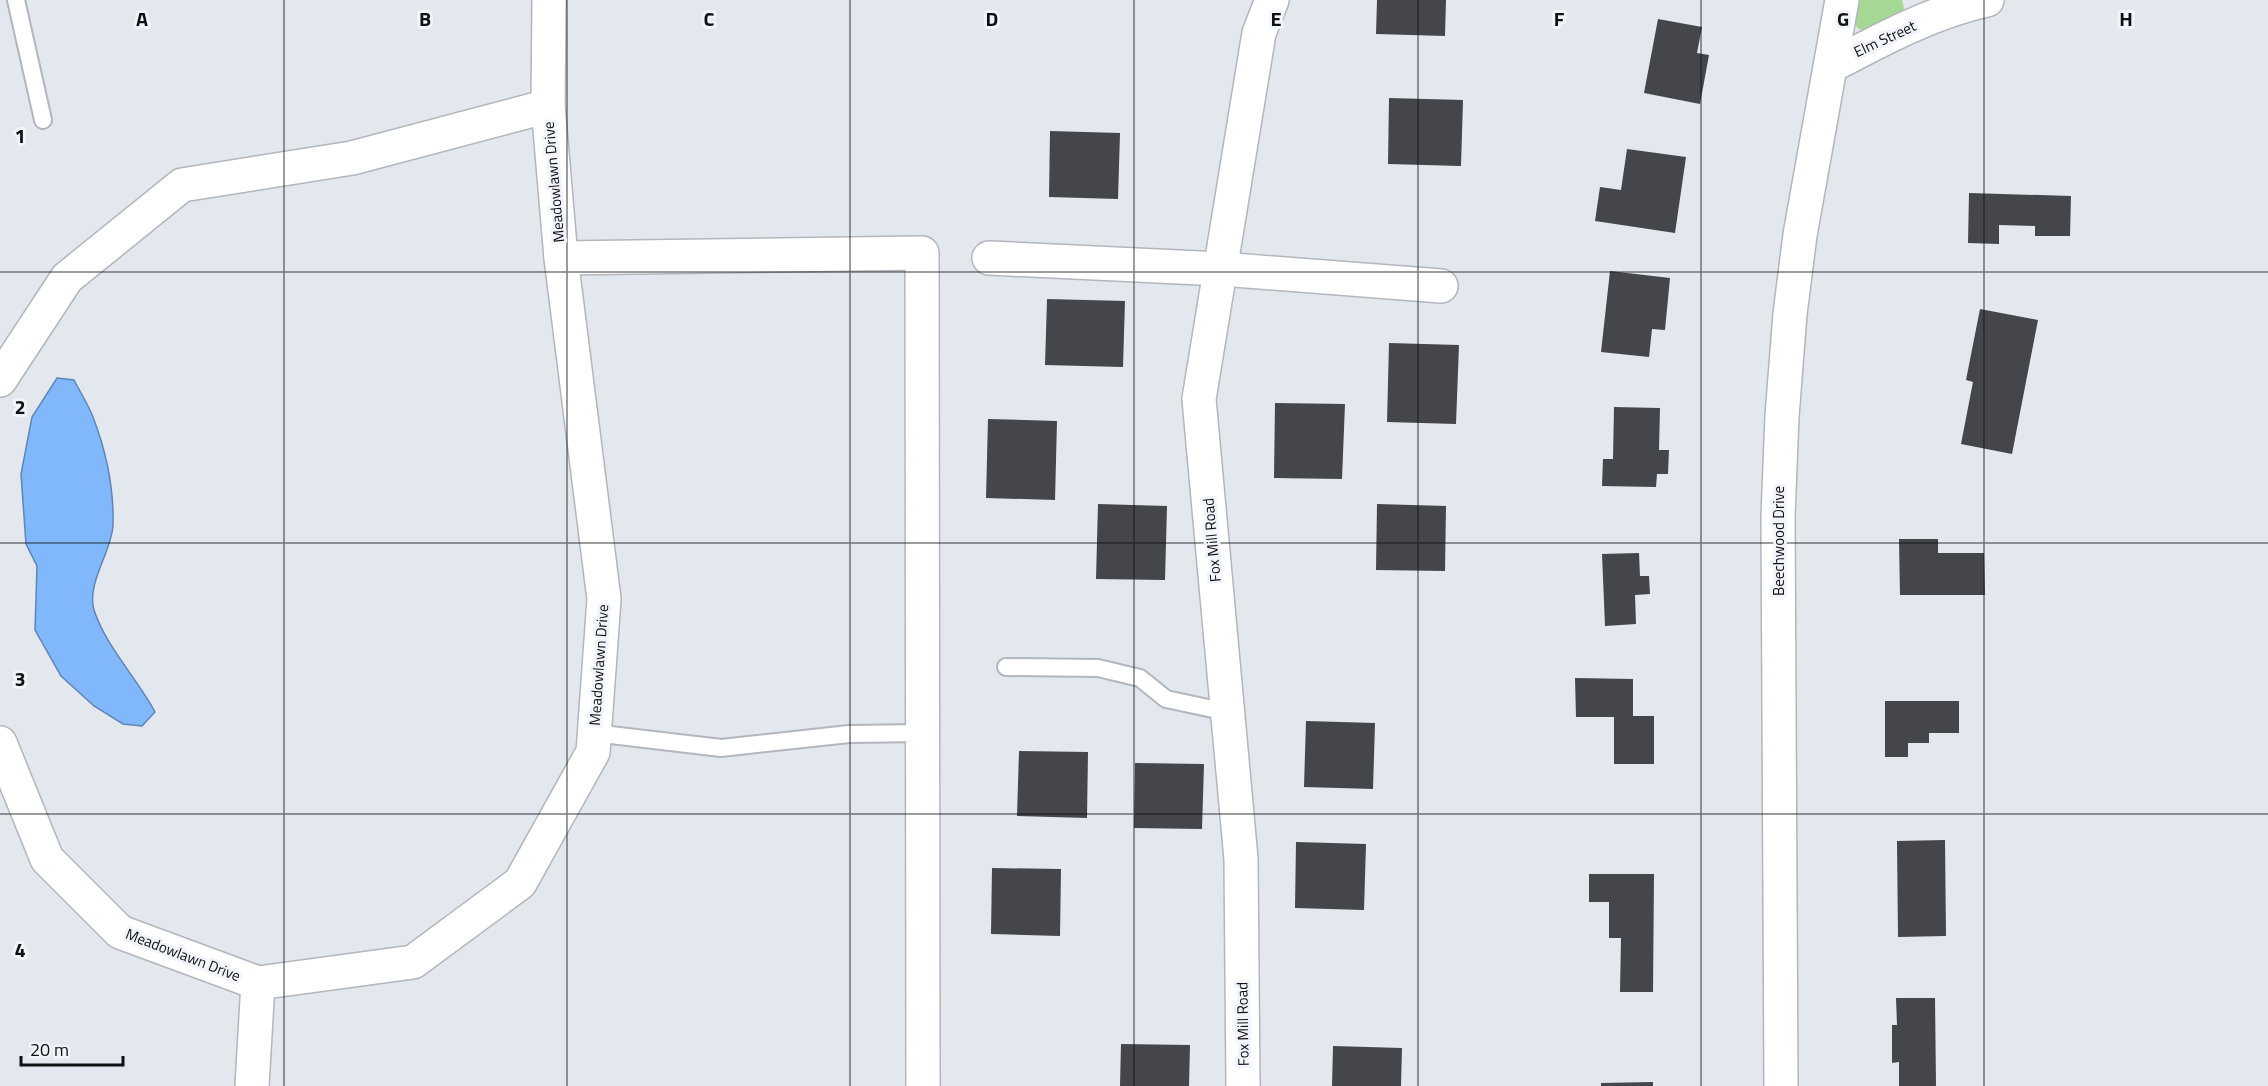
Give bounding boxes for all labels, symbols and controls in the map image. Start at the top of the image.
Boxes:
text: A [136,3,148,34]
text: B [419,3,431,34]
text: C [704,3,715,34]
text: D [986,3,998,34]
text: E [1270,3,1282,34]
text: F [1554,3,1565,34]
text: G [1837,3,1849,34]
text: H [2119,3,2133,34]
street label: Elm Street [1850,14,1920,63]
text: 1 [14,120,26,151]
street label: Meadowlawn Drive [537,121,570,244]
text: 2 [14,391,26,422]
street label: Beechwood Drive [1767,486,1790,596]
street label: Fox Mill Road [1196,497,1227,583]
street label: Meadowlawn Drive [583,604,614,726]
text: 3 [14,663,26,694]
street label: Meadowlawn Drive [122,922,244,987]
text: 4 [14,934,26,965]
street label: Fox Mill Road [1230,982,1255,1066]
scale bar [21,1029,123,1067]
text: 20 m [30,1036,69,1063]

